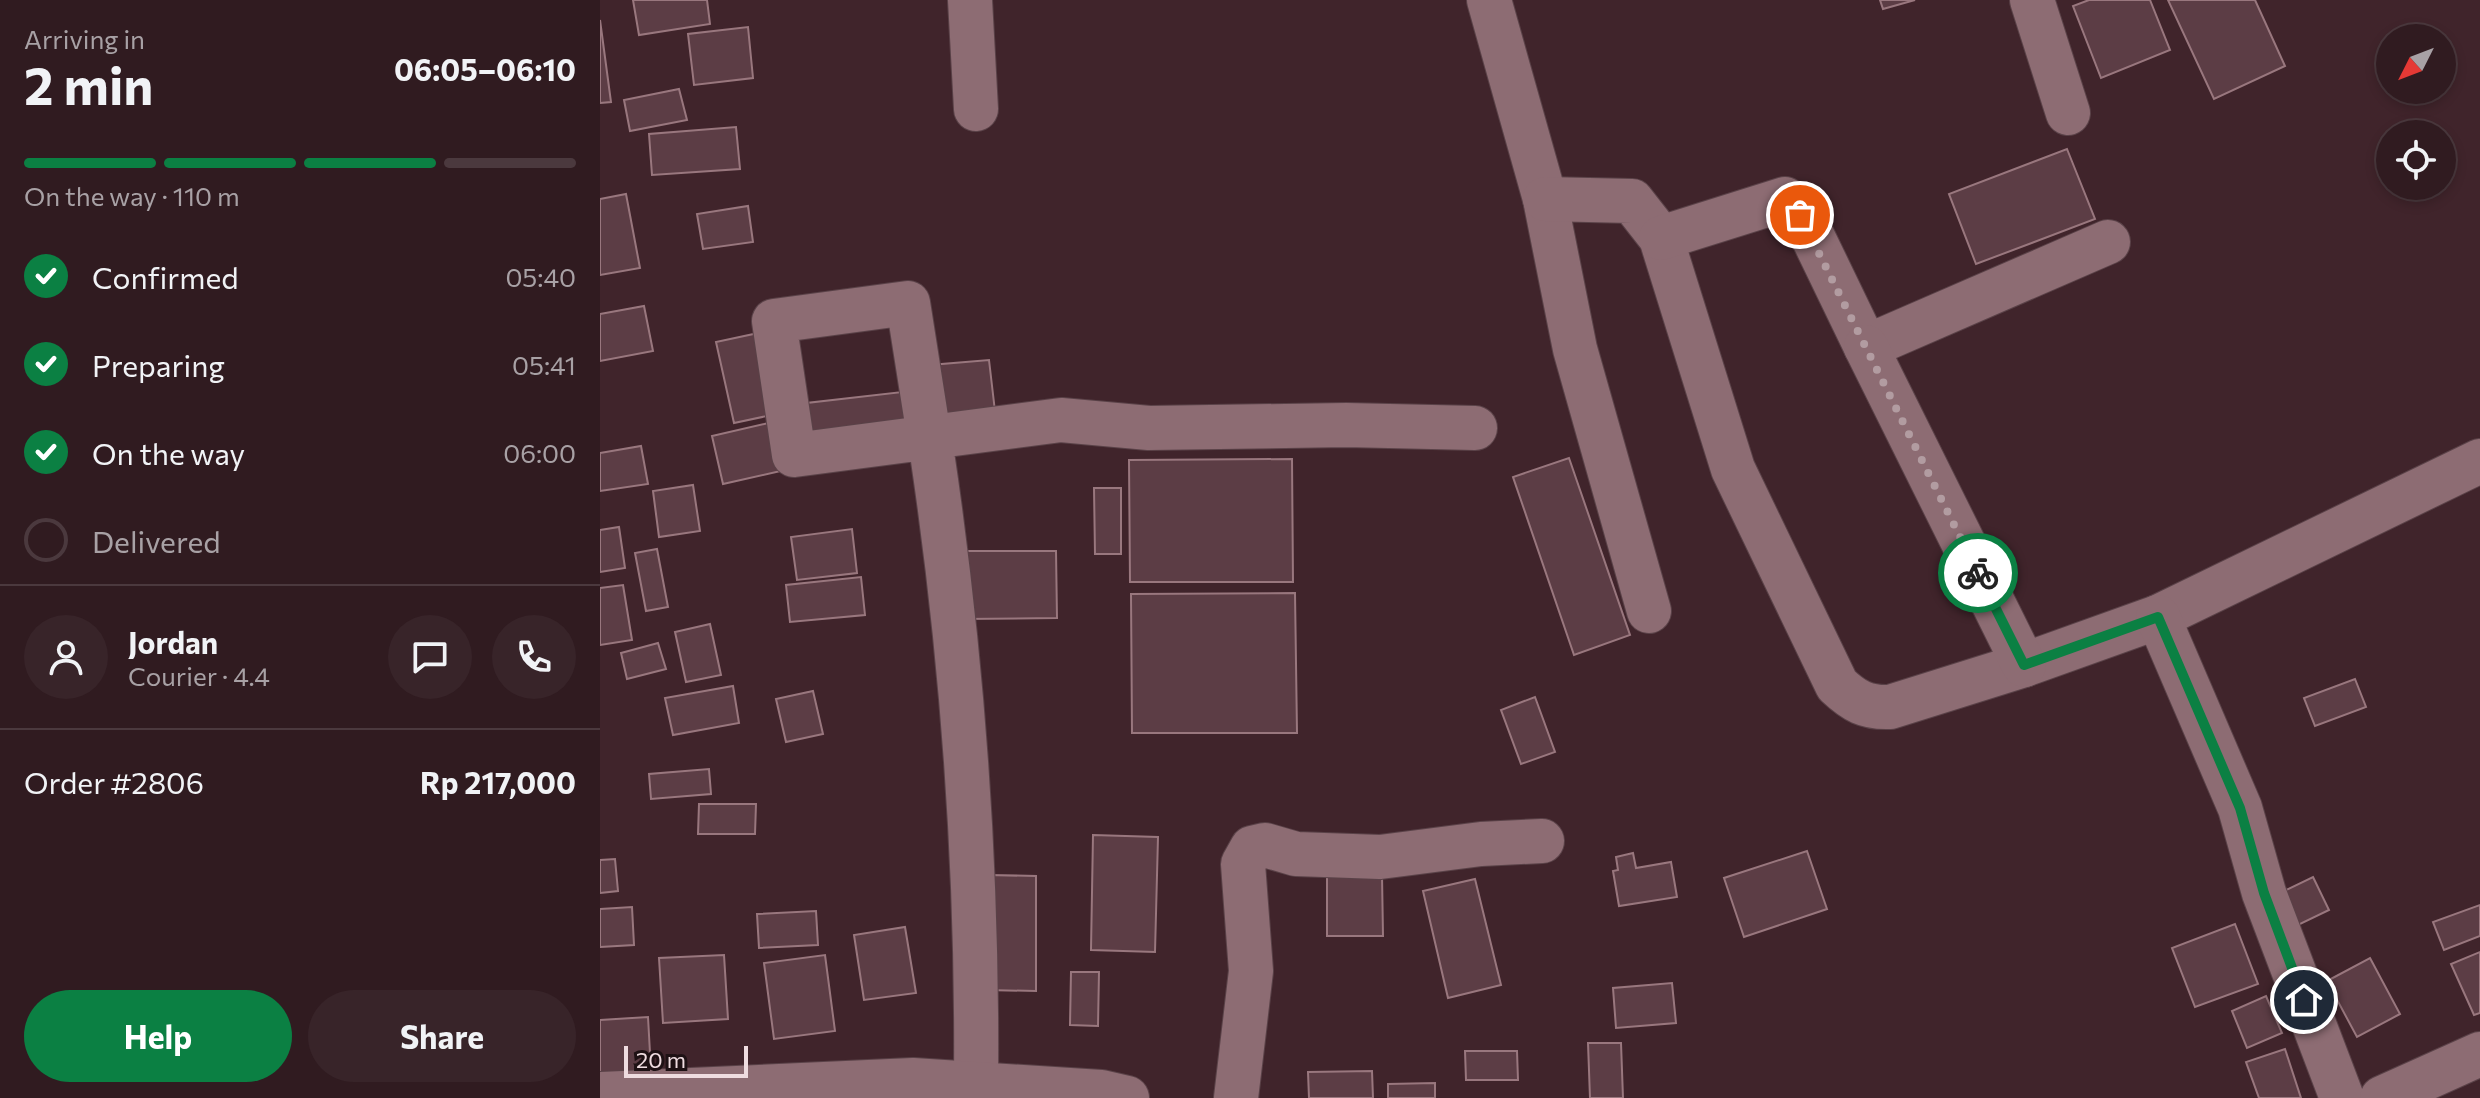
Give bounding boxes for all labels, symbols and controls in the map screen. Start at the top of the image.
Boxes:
text: Arriving in [24,23,145,54]
north arrow [2376,24,2456,104]
map controls [2376,24,2456,200]
text: 06:05–06:10 [394,50,576,87]
text: 2 min [24,52,153,116]
button: locate [2376,120,2456,200]
text: On the way · 110 m [24,180,240,211]
pin [1766,181,1834,249]
icon: bag [1778,193,1822,237]
icon: check [24,254,68,298]
text: Confirmed [92,258,239,295]
text: 05:40 [505,261,576,292]
icon: check [24,342,68,386]
text: Preparing [92,346,225,383]
text: 05:41 [512,349,576,380]
icon: check [24,430,68,474]
text: On the way [92,434,245,471]
text: 06:00 [503,437,576,468]
text: Delivered [92,522,221,559]
courier [1938,533,2018,613]
icon: bike [1956,551,2000,595]
button: person [24,615,108,699]
button: chat [388,615,472,699]
button: phone [492,615,576,699]
text: Jordan [128,623,218,660]
text: Courier · 4.4 [128,660,270,691]
text: Order #2806 [24,763,204,800]
text: Rp 217,000 [420,763,576,800]
pin [2270,966,2338,1034]
icon: home [2282,978,2326,1022]
button: Help [24,990,292,1082]
button: Share [308,990,576,1082]
scale bar [624,1042,748,1078]
text: 20 m [636,1046,686,1073]

